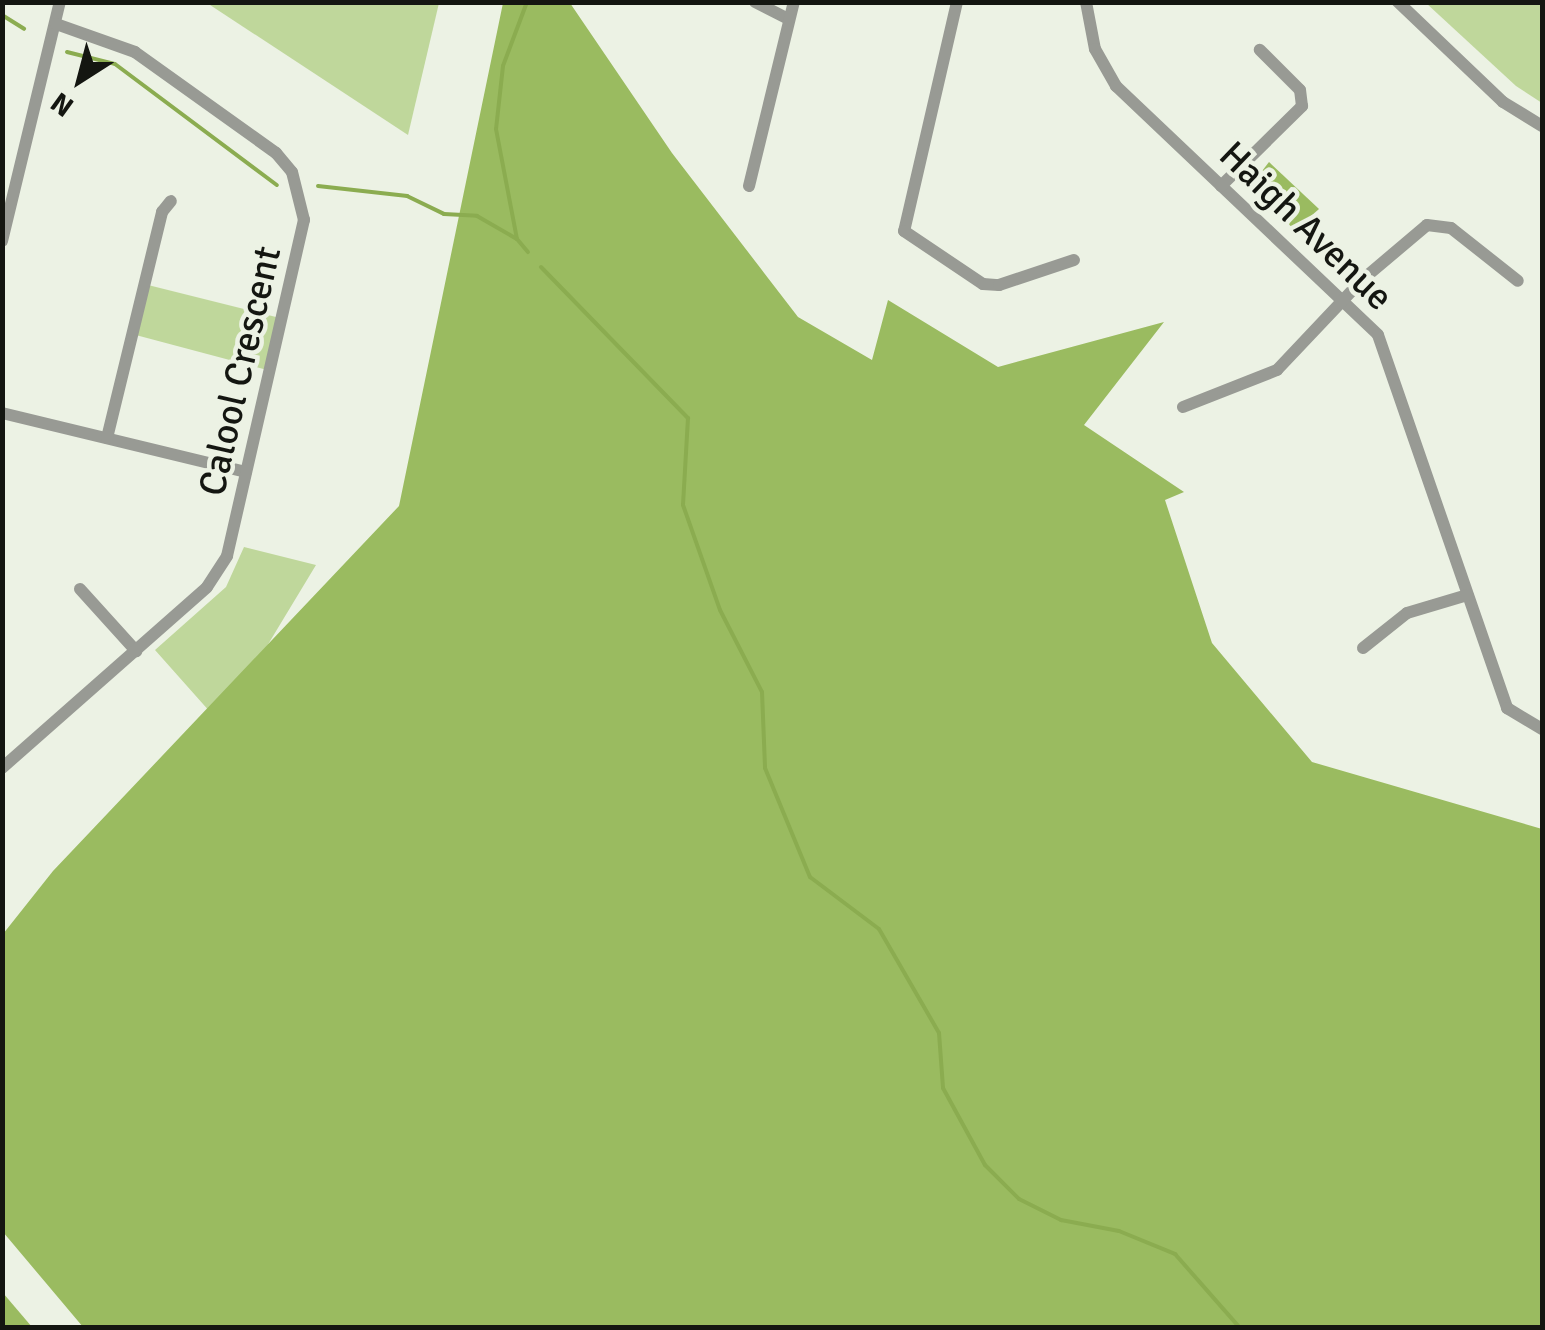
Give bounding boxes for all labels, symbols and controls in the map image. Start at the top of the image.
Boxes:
north arrow [30,30,130,130]
text: N [44,85,80,124]
street label: Haigh Avenue [1210,132,1402,320]
street label: Calool Crescent [189,242,291,500]

